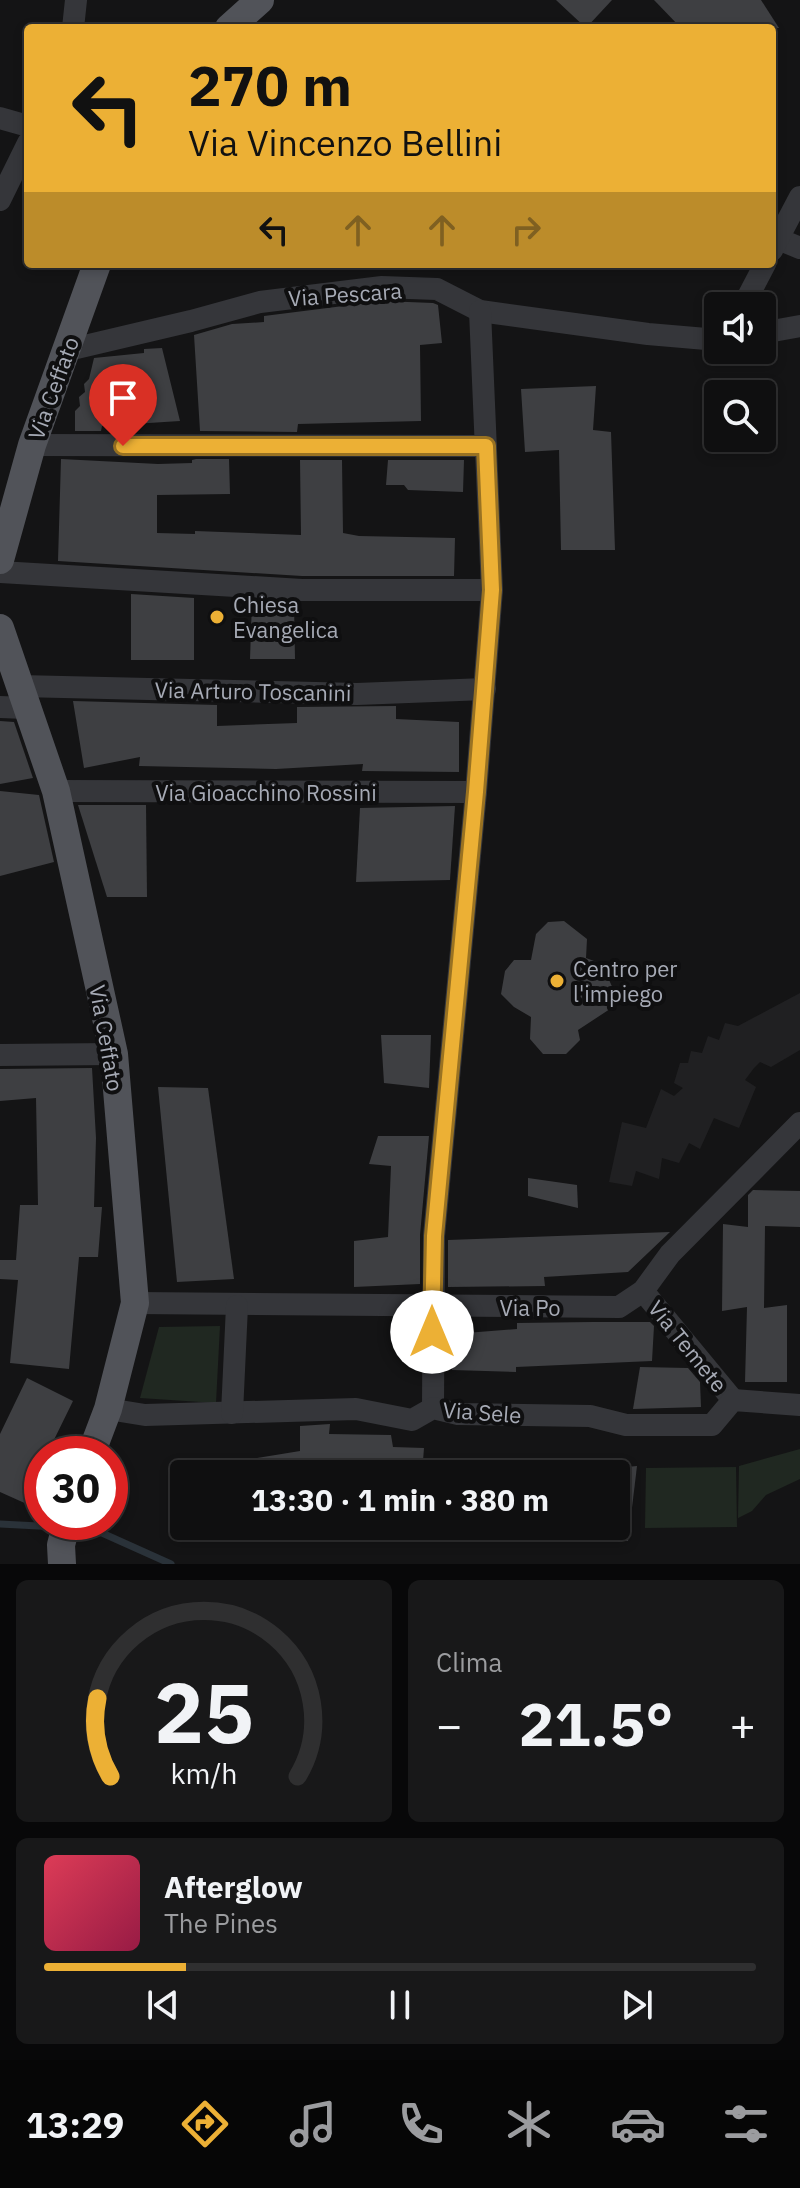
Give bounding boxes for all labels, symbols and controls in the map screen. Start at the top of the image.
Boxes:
text: 270 m [188,49,352,121]
icon: left [56,56,160,160]
text: Via Vincenzo Bellini [188,119,502,166]
icon: left [252,208,296,252]
icon: ahead [336,208,380,252]
icon: ahead [420,208,464,252]
icon: right [504,208,548,252]
street label: Via Pescara [287,276,403,312]
map controls [704,292,776,452]
button: sound [704,292,776,364]
street label: Via Ceffato [21,333,85,443]
pin [89,364,157,446]
icon: arrive [101,376,145,420]
button: search [704,380,776,452]
place label: Chiesa Evangelica [233,590,339,644]
marker: Chiesa Evangelica [208,608,226,626]
street label: Via Arturo Toscanini [154,675,352,707]
street label: Via Gioacchino Rossini [155,778,377,807]
place label: Centro per l'impiego [573,954,677,1008]
marker: Centro per l'impiego [548,972,566,990]
street label: Via Ceffato [83,983,131,1093]
position arrow [390,1290,474,1374]
street label: Via Po [499,1293,561,1322]
street label: Via Temete [642,1294,734,1398]
street label: Via Sele [442,1395,522,1429]
speed limit sign: 30 [24,1436,128,1540]
text: 13:30 · 1 min · 380 m [251,1480,549,1519]
text: Clima [436,1645,502,1679]
text: 25 [154,1658,254,1766]
text: 21.5° [519,1684,673,1763]
text: − [436,1696,462,1753]
text: + [730,1696,756,1753]
text: km/h [170,1755,238,1792]
text: Afterglow [164,1867,303,1906]
text: The Pines [164,1906,278,1940]
icon: previous [141,1983,185,2027]
icon: pause [378,1983,422,2027]
icon: next [615,1983,659,2027]
icon: directions [177,2096,233,2152]
icon: music [285,2096,341,2152]
icon: phone [393,2096,449,2152]
icon: climate [501,2096,557,2152]
icon: car [610,2096,666,2152]
icon: filters [718,2096,774,2152]
text: 13:29 [26,2101,124,2148]

